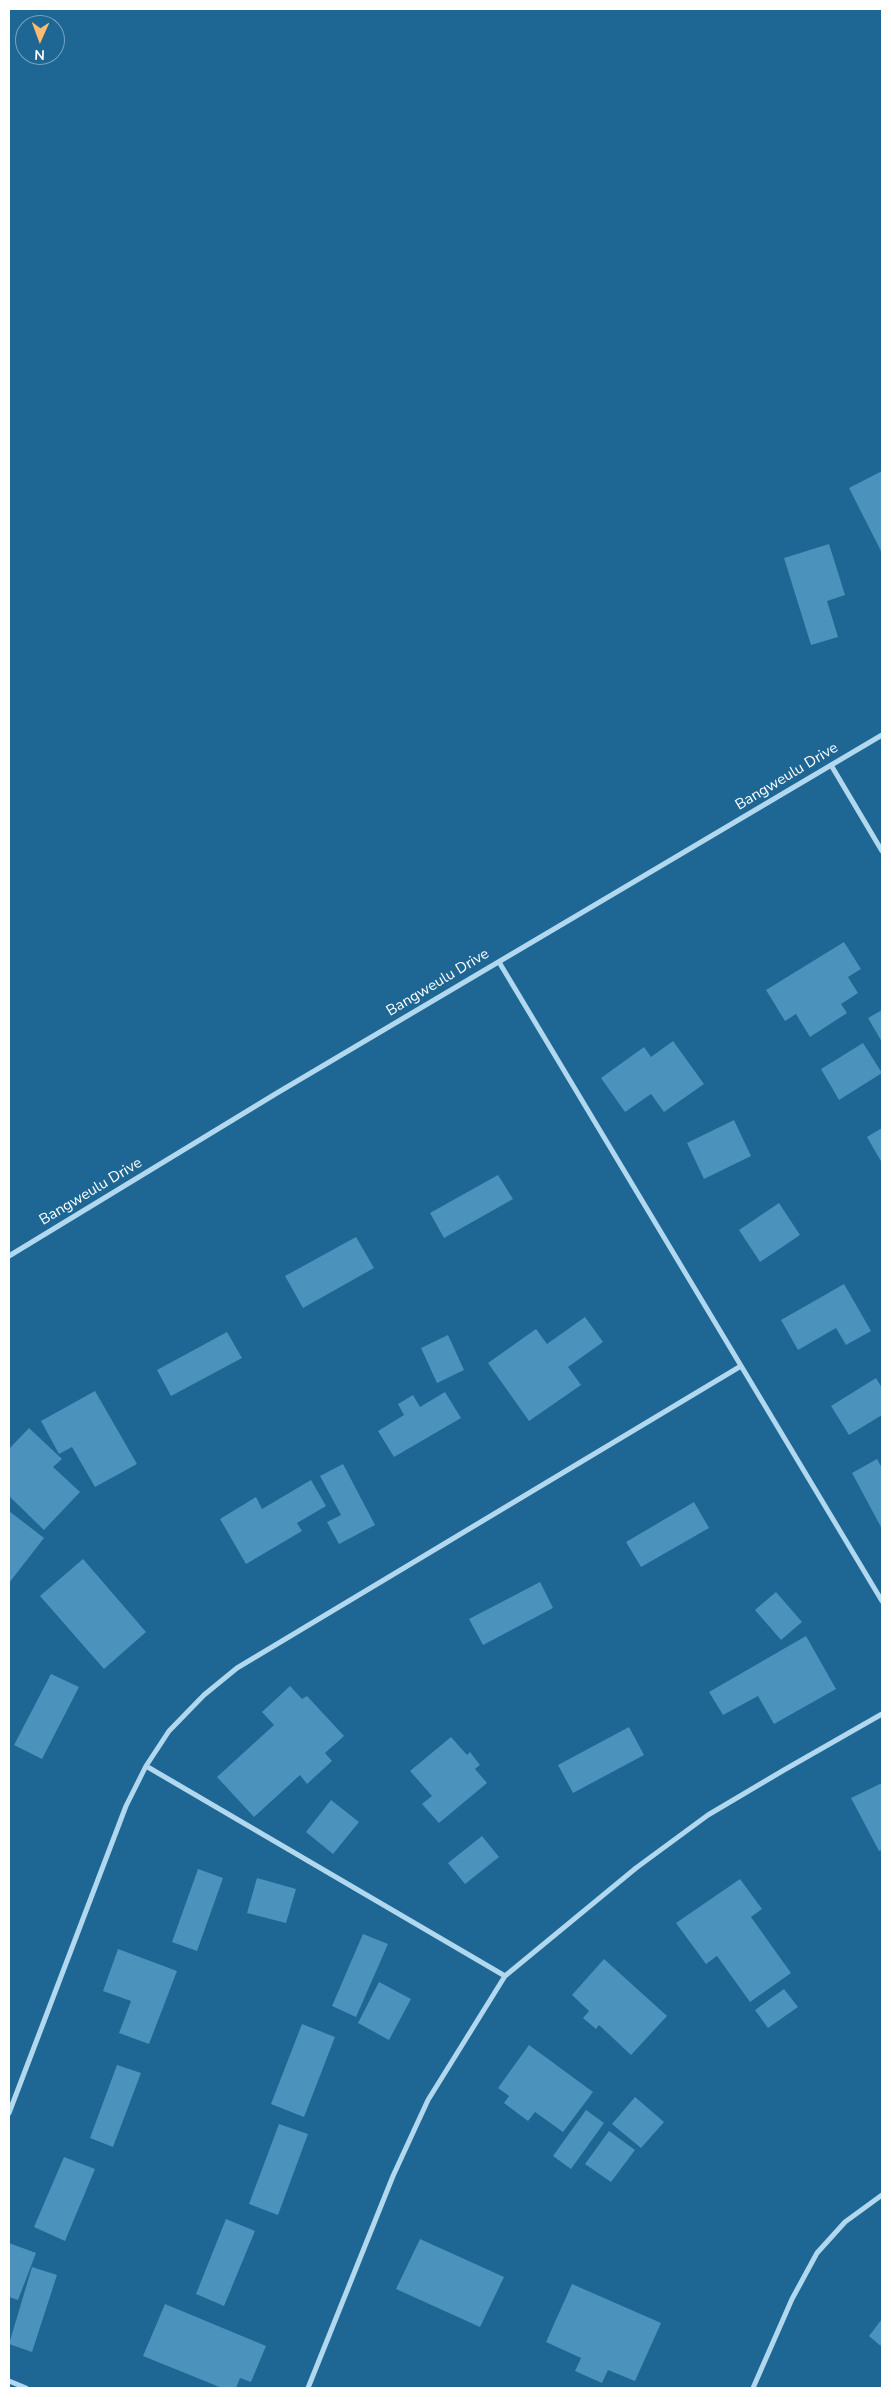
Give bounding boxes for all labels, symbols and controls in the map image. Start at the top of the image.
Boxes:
north arrow [15,15,65,65]
text: N [34,45,45,64]
street label: Bangweulu Drive [732,739,842,815]
street label: Bangweulu Drive [383,945,493,1021]
street label: Bangweulu Drive [36,1154,146,1230]

